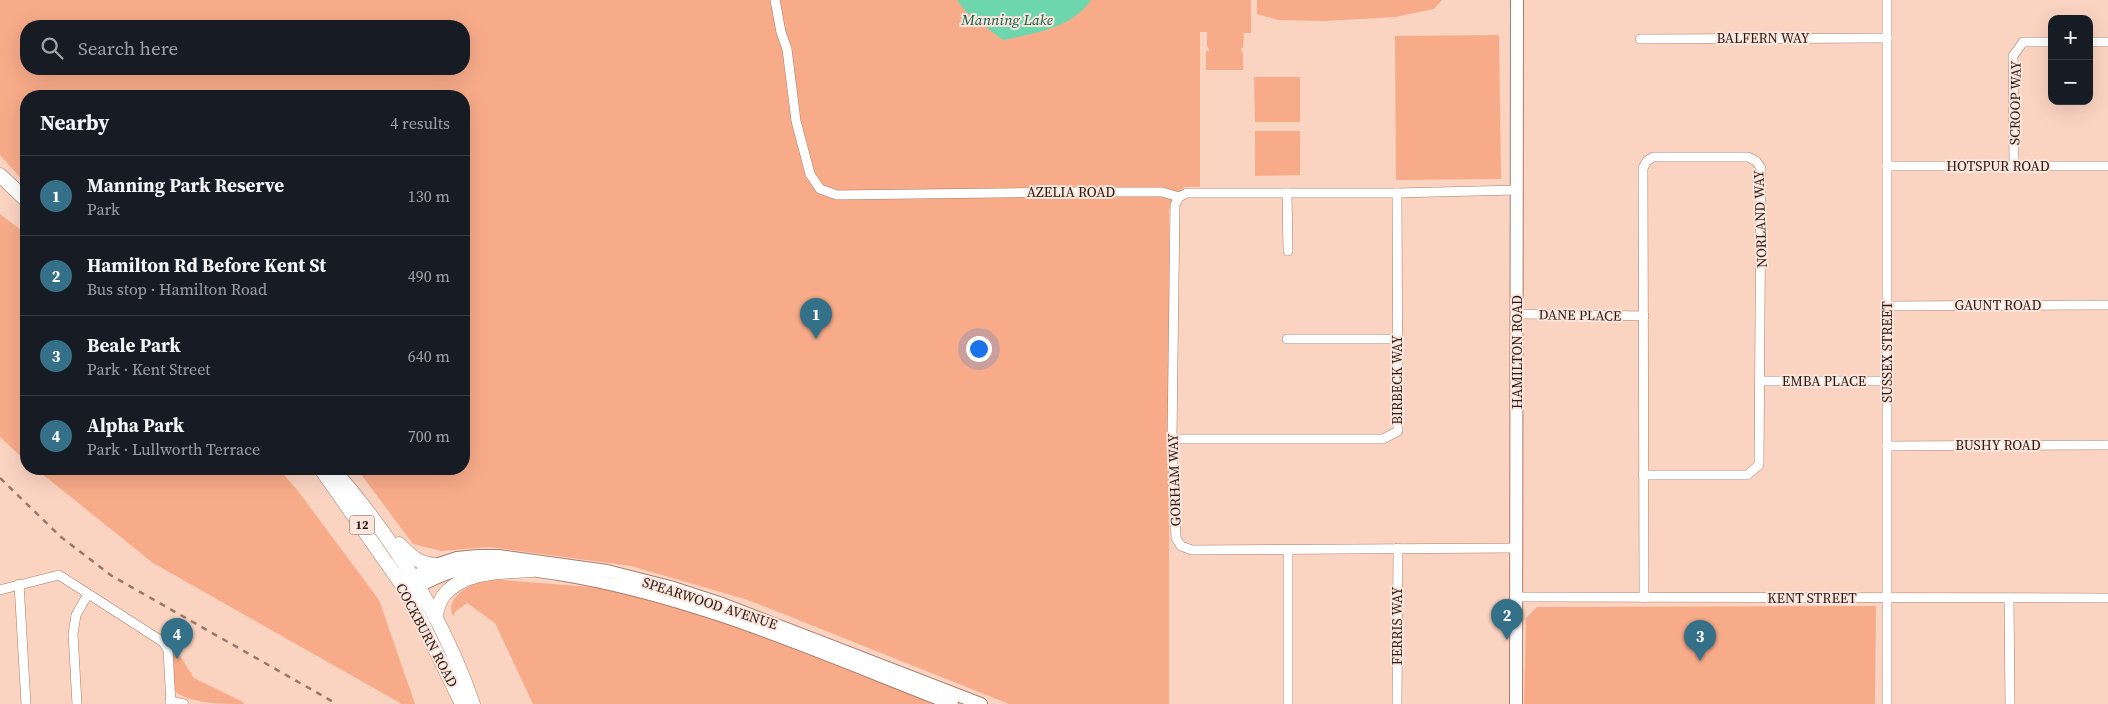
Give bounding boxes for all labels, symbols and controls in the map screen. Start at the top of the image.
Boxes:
water label: Manning Lake [960,9,1053,30]
map controls [2048,15,2093,105]
button: + [2048,15,2093,60]
search box [20,20,470,75]
street label: BALFERN WAY [1716,28,1810,48]
icon: search [38,34,66,62]
text: Search here [78,35,178,61]
button: − [2048,60,2093,105]
street label: SCROOP WAY [2004,61,2026,145]
text: Nearby [40,108,110,137]
text: 4 results [390,112,450,134]
street label: HOTSPUR ROAD [1946,156,2050,176]
street label: NORLAND WAY [1748,170,1772,268]
text: Manning Park Reserve [87,172,284,198]
street label: AZELIA ROAD [1027,182,1115,202]
text: 1 [52,185,60,207]
text: 130 m [408,185,450,207]
text: Park [87,198,120,220]
text: Hamilton Rd Before Kent St [87,252,326,278]
text: 2 [52,265,60,287]
text: 490 m [408,265,450,287]
text: Bus stop · Hamilton Road [87,278,267,300]
street label: HAMILTON ROAD [1507,295,1527,409]
street label: GAUNT ROAD [1955,295,2041,315]
pin: 1 [800,298,832,339]
street label: SUSSEX STREET [1877,301,1897,403]
street label: DANE PLACE [1539,304,1621,326]
text: Beale Park [87,332,181,358]
street label: BIRBECK WAY [1387,335,1407,425]
your location [966,336,992,362]
text: 3 [52,345,60,367]
text: 640 m [408,345,450,367]
text: Park · Kent Street [87,358,211,380]
street label: EMBA PLACE [1782,371,1866,391]
text: Alpha Park [87,412,184,438]
text: 4 [52,425,60,447]
text: 700 m [408,425,450,447]
street label: GORHAM WAY [1162,433,1186,527]
street label: BUSHY ROAD [1955,435,2041,455]
text: Park · Lullworth Terrace [87,438,260,460]
road number: 12 [350,516,374,534]
street label: SPEARWOOD AVENUE [640,572,780,634]
street label: COCKBURN ROAD [391,579,463,691]
street label: FERRIS WAY [1387,587,1407,665]
street label: KENT STREET [1767,588,1857,608]
pin: 2 [1491,599,1523,640]
pin: 4 [161,618,193,659]
pin: 3 [1684,620,1716,661]

